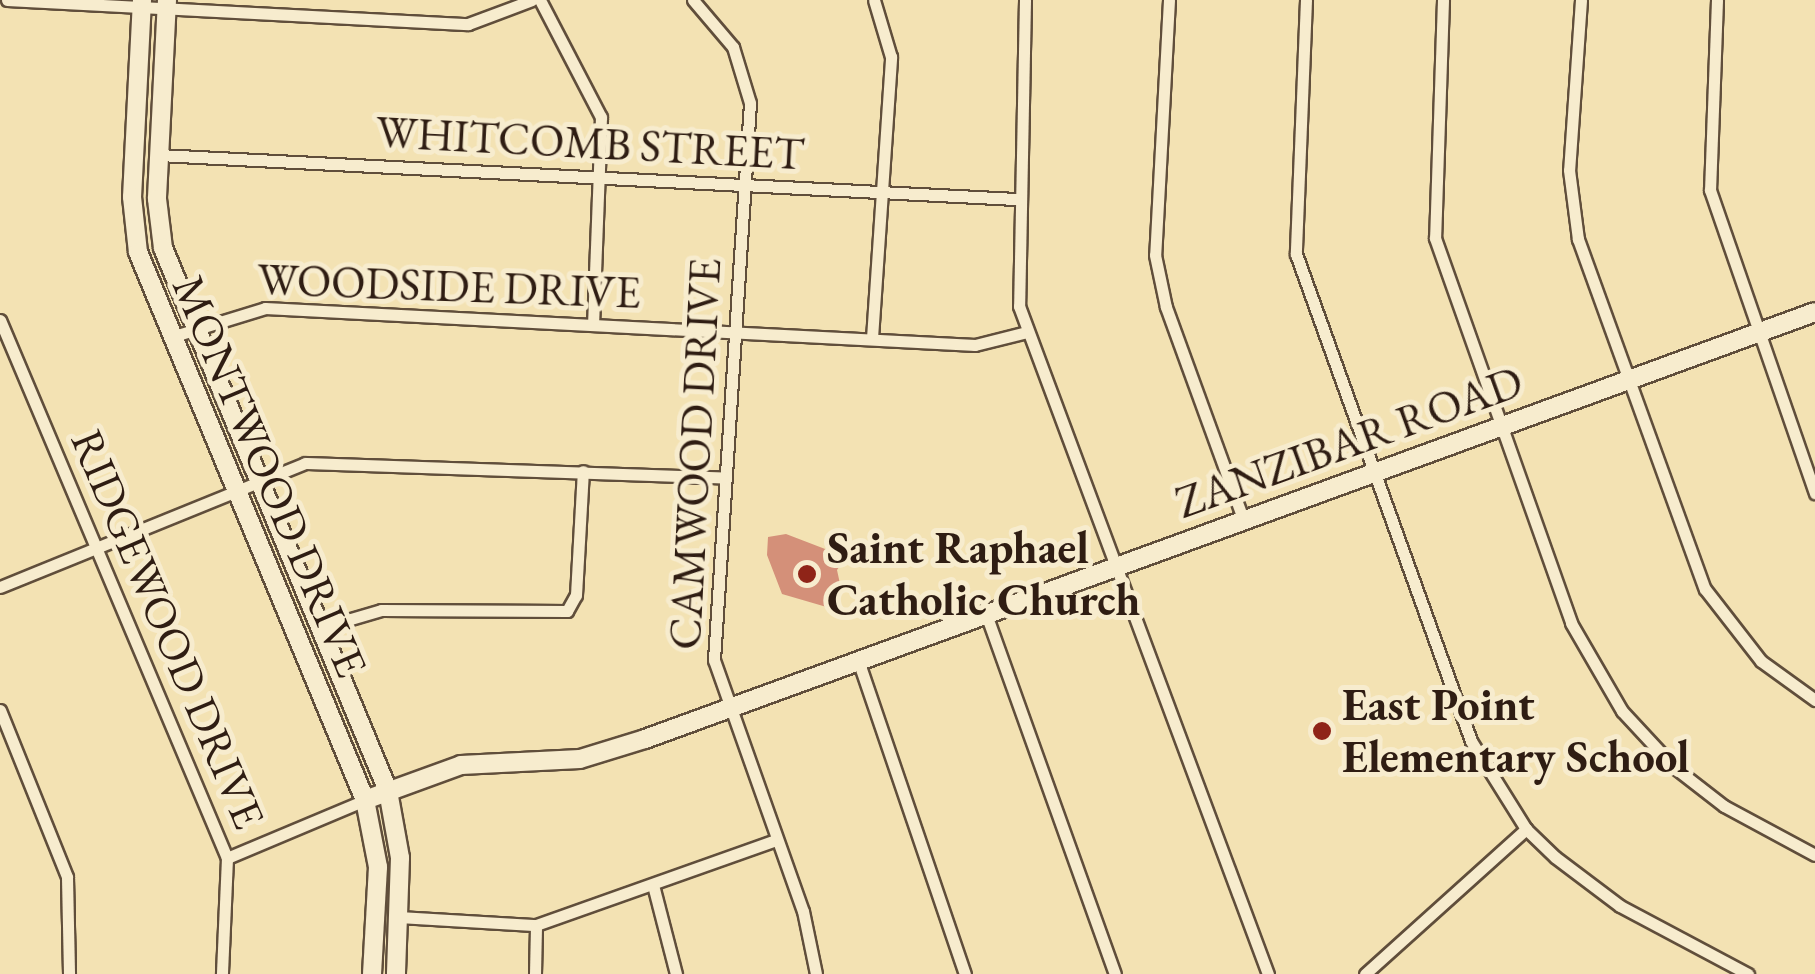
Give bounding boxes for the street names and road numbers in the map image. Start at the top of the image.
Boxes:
street label: WHITCOMB STREET [375,105,805,181]
street label: WOODSIDE DRIVE [256,252,642,320]
street label: CAMWOOD DRIVE [658,257,732,651]
street label: MONTWOOD DRIVE [161,267,379,685]
street label: ZANZIBAR ROAD [1168,354,1530,530]
street label: RIDGEWOOD DRIVE [60,422,276,836]

